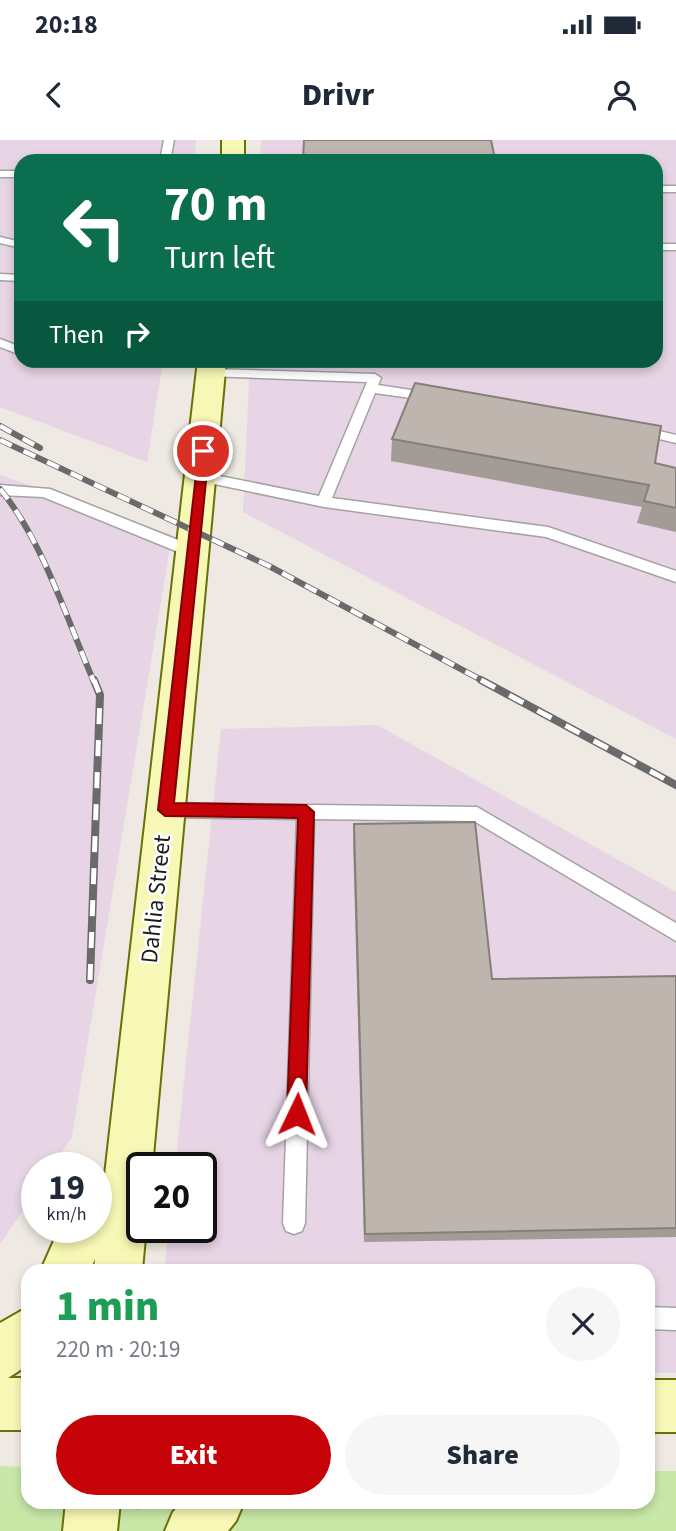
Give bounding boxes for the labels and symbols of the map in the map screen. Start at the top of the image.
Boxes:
pin [173,421,233,481]
street label: Dahlia Street [132,833,180,965]
position arrow [260,1077,334,1151]
speed limit sign: 20 [126,1152,217,1243]

